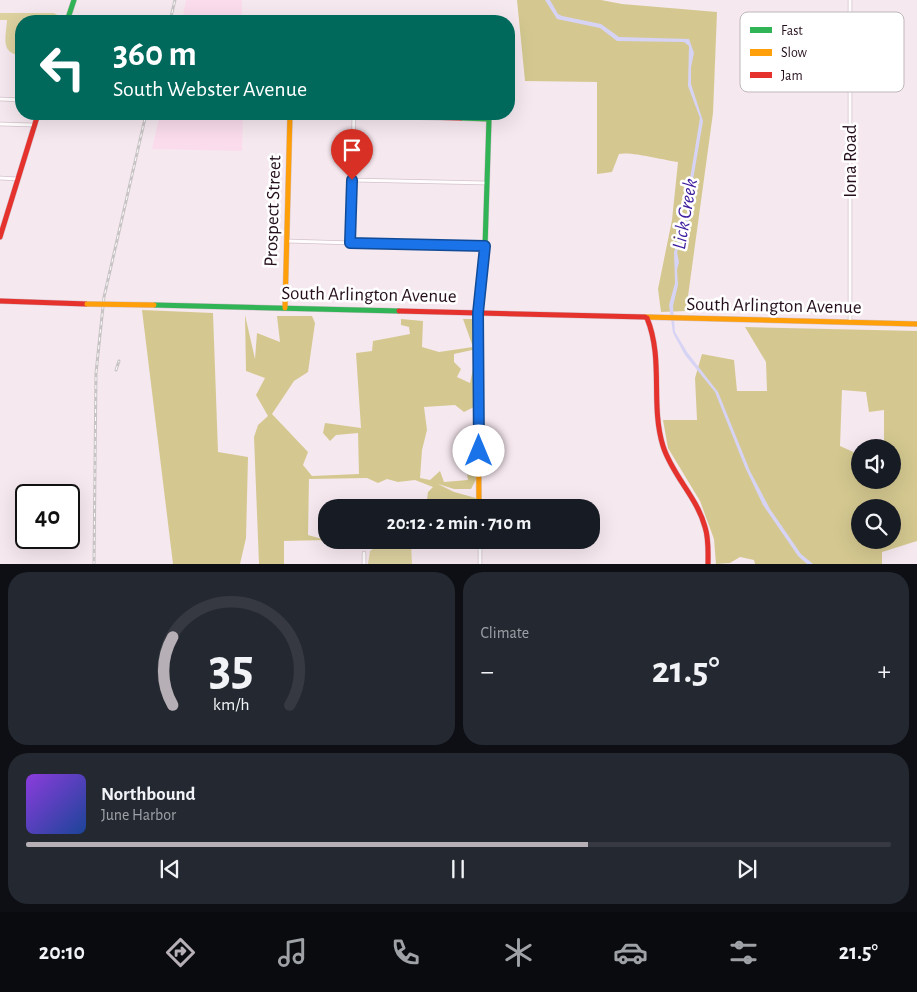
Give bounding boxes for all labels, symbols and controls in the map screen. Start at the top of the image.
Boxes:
legend [740,12,904,92]
text: Fast [781,24,803,38]
icon: left [30,35,95,100]
text: 360 m [113,37,197,72]
text: Slow [781,46,808,60]
text: Jam [781,69,803,83]
text: South Webster Avenue [113,78,307,100]
street label: Iona Road [841,124,860,198]
pin [331,129,373,180]
icon: arrive [338,136,366,164]
street label: Prospect Street [262,155,284,267]
water label: Lick Creek [669,177,701,251]
street label: South Arlington Avenue [281,284,457,306]
street label: South Arlington Avenue [686,295,862,317]
position arrow [452,424,504,476]
map controls [851,439,901,549]
button: sound [851,439,901,489]
speed limit sign: 40 [15,484,80,549]
button: search [851,499,901,549]
text: 20:12 · 2 min · 710 m [387,514,531,533]
text: Climate [481,625,529,641]
text: 35 [209,642,254,694]
text: 21.5° [652,652,720,690]
text: − [481,658,494,686]
text: + [878,658,891,686]
text: km/h [213,696,250,714]
text: Northbound [101,785,196,804]
text: June Harbor [101,807,176,823]
icon: previous [156,855,184,883]
icon: pause [444,855,472,883]
icon: next [733,855,761,883]
icon: directions [163,935,198,970]
icon: music [275,935,310,970]
icon: phone [388,935,423,970]
icon: climate [501,935,536,970]
icon: car [613,935,648,970]
icon: filters [726,935,761,970]
text: 20:10 [39,941,85,963]
text: 21.5° [839,941,878,963]

